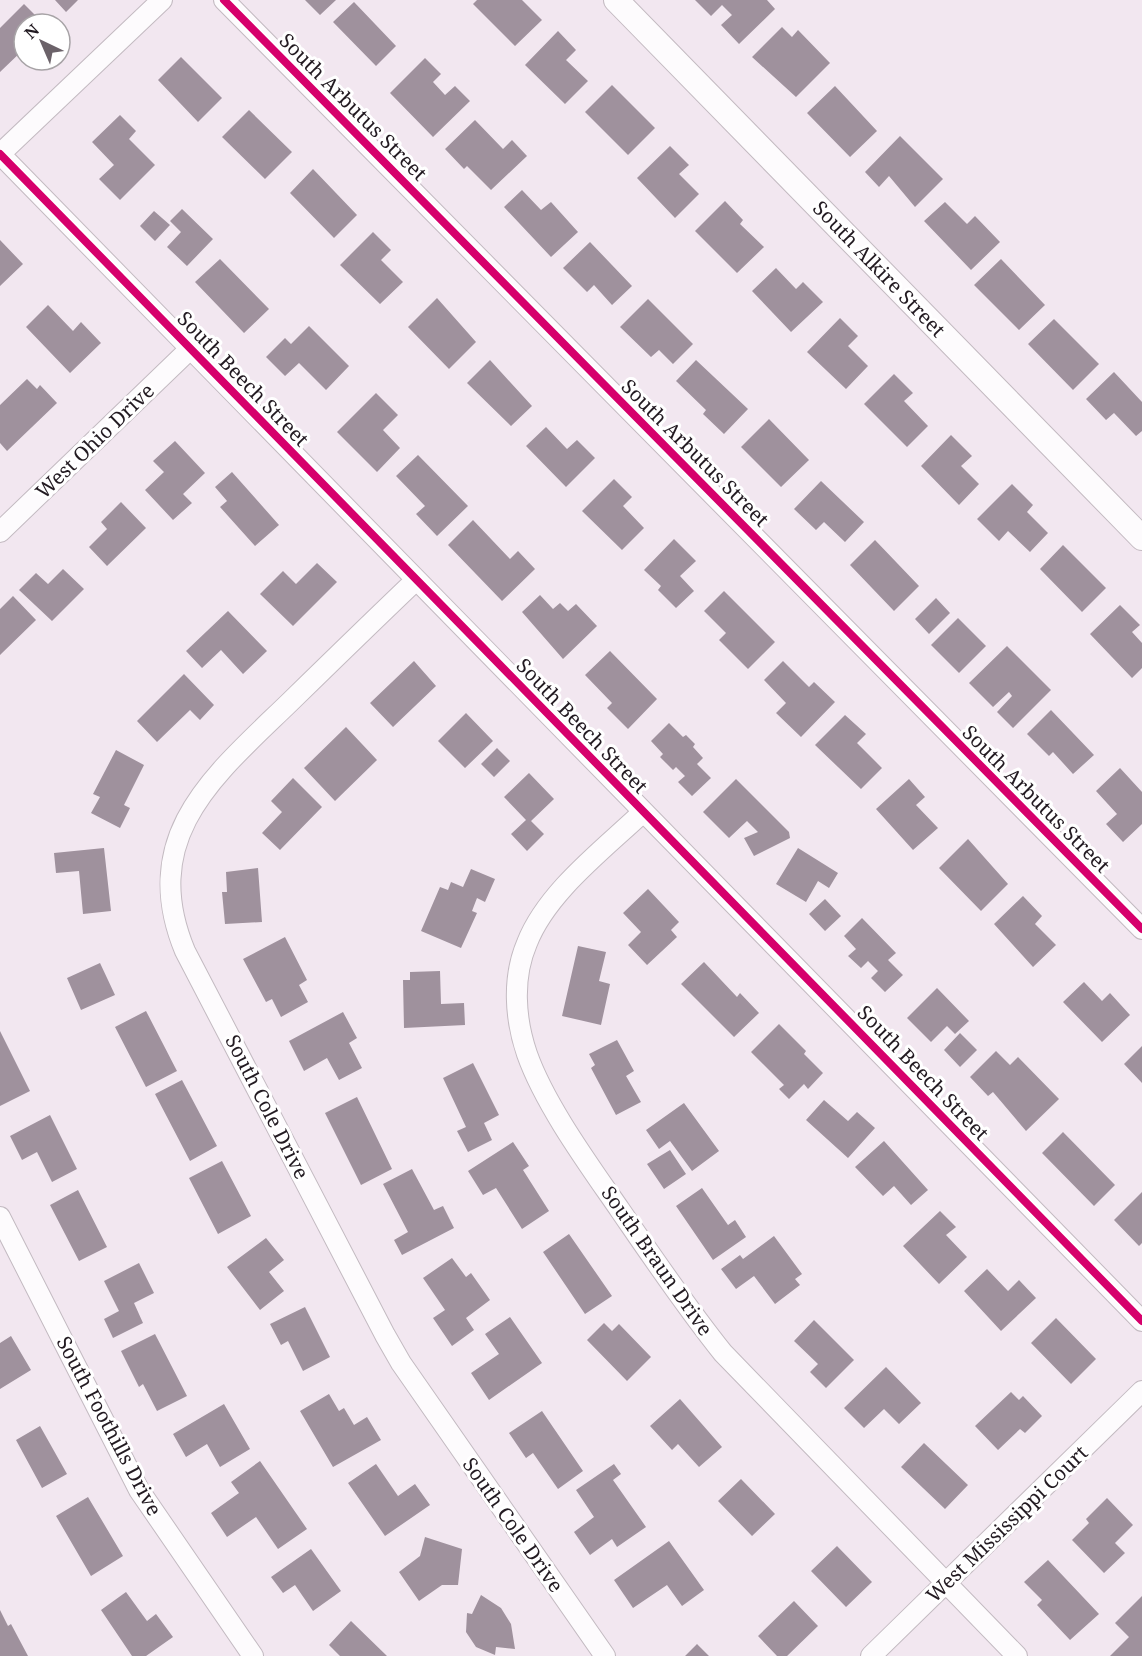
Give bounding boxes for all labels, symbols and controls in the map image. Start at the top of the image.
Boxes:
north arrow [12,12,72,72]
text: N [19,19,44,44]
street label: South Arbutus Street [274,27,433,186]
street label: South Alkire Street [807,195,951,343]
street label: South Beech Street [172,305,315,452]
street label: South Arbutus Street [616,373,775,532]
street label: West Ohio Drive [30,377,160,504]
street label: South Beech Street [511,652,654,799]
street label: South Arbutus Street [957,719,1116,878]
street label: South Beech Street [852,999,995,1146]
street label: South Cole Drive [219,1030,315,1184]
street label: South Braun Drive [596,1181,719,1341]
street label: South Foothills Drive [51,1331,168,1520]
street label: West Mississippi Court [920,1439,1093,1608]
street label: South Cole Drive [457,1452,570,1597]

